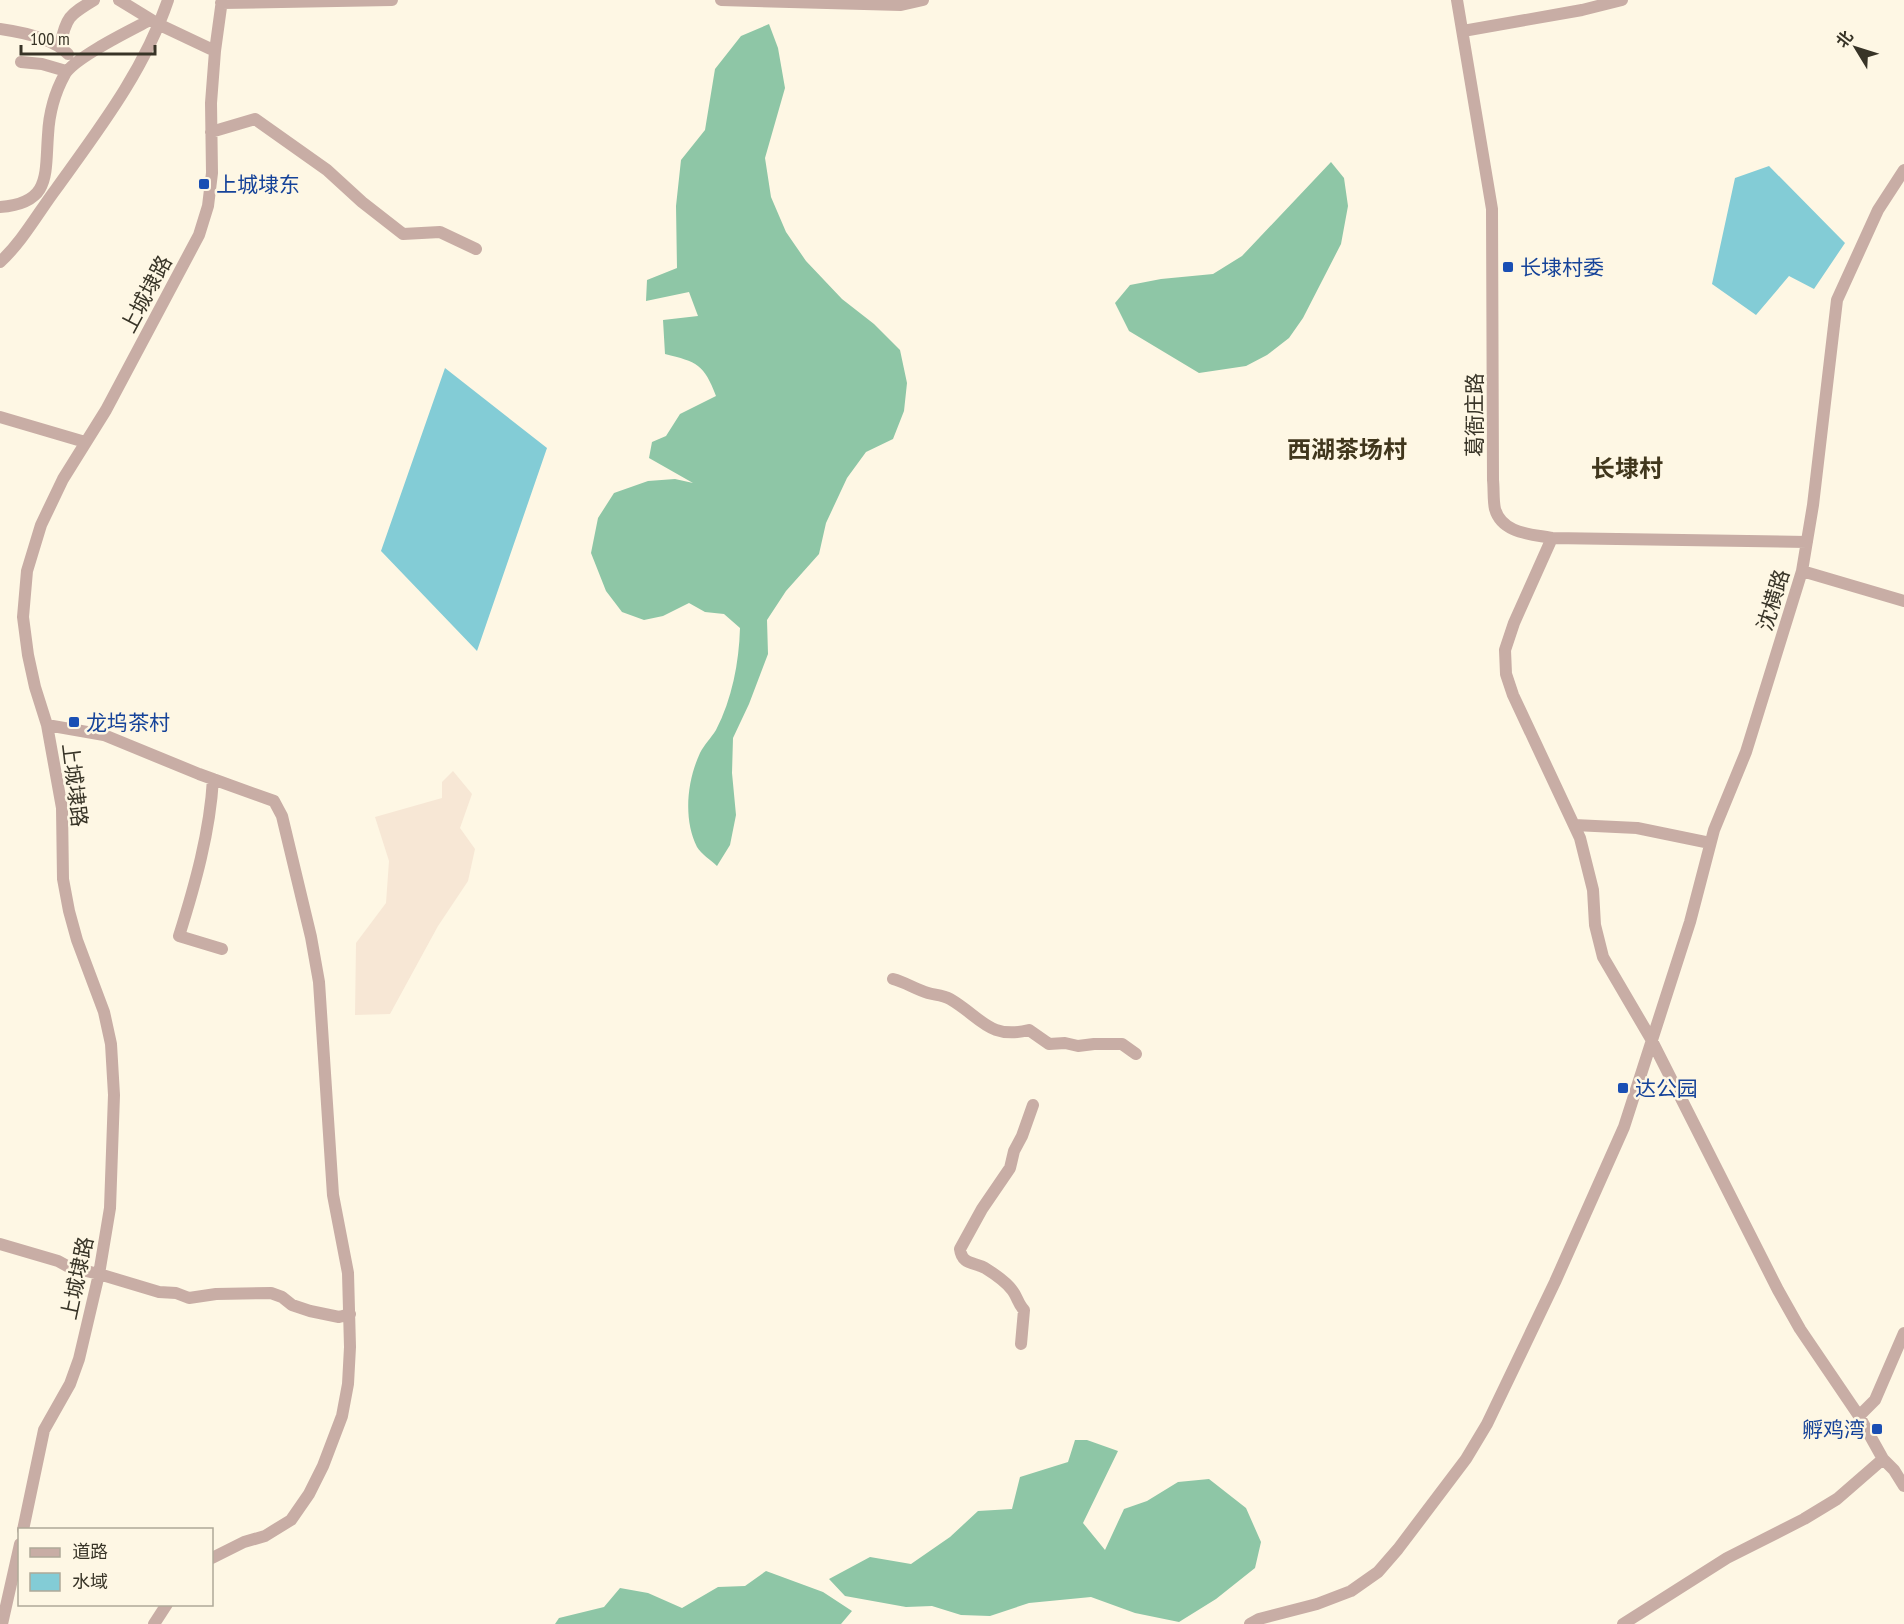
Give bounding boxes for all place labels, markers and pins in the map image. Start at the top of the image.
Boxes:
place label: 上城埭东 [216,171,300,198]
marker: 上城埭东 [197,177,211,191]
place label: 长埭村委 [1520,254,1604,281]
marker: 长埭村委 [1501,260,1515,274]
place label: 龙坞茶村 [86,709,170,736]
marker: 龙坞茶村 [67,715,81,729]
place label: 达公园 [1635,1075,1698,1102]
marker: 达公园 [1616,1081,1630,1095]
place label: 孵鸡湾 [1802,1416,1865,1443]
marker: 孵鸡湾 [1870,1422,1884,1436]

